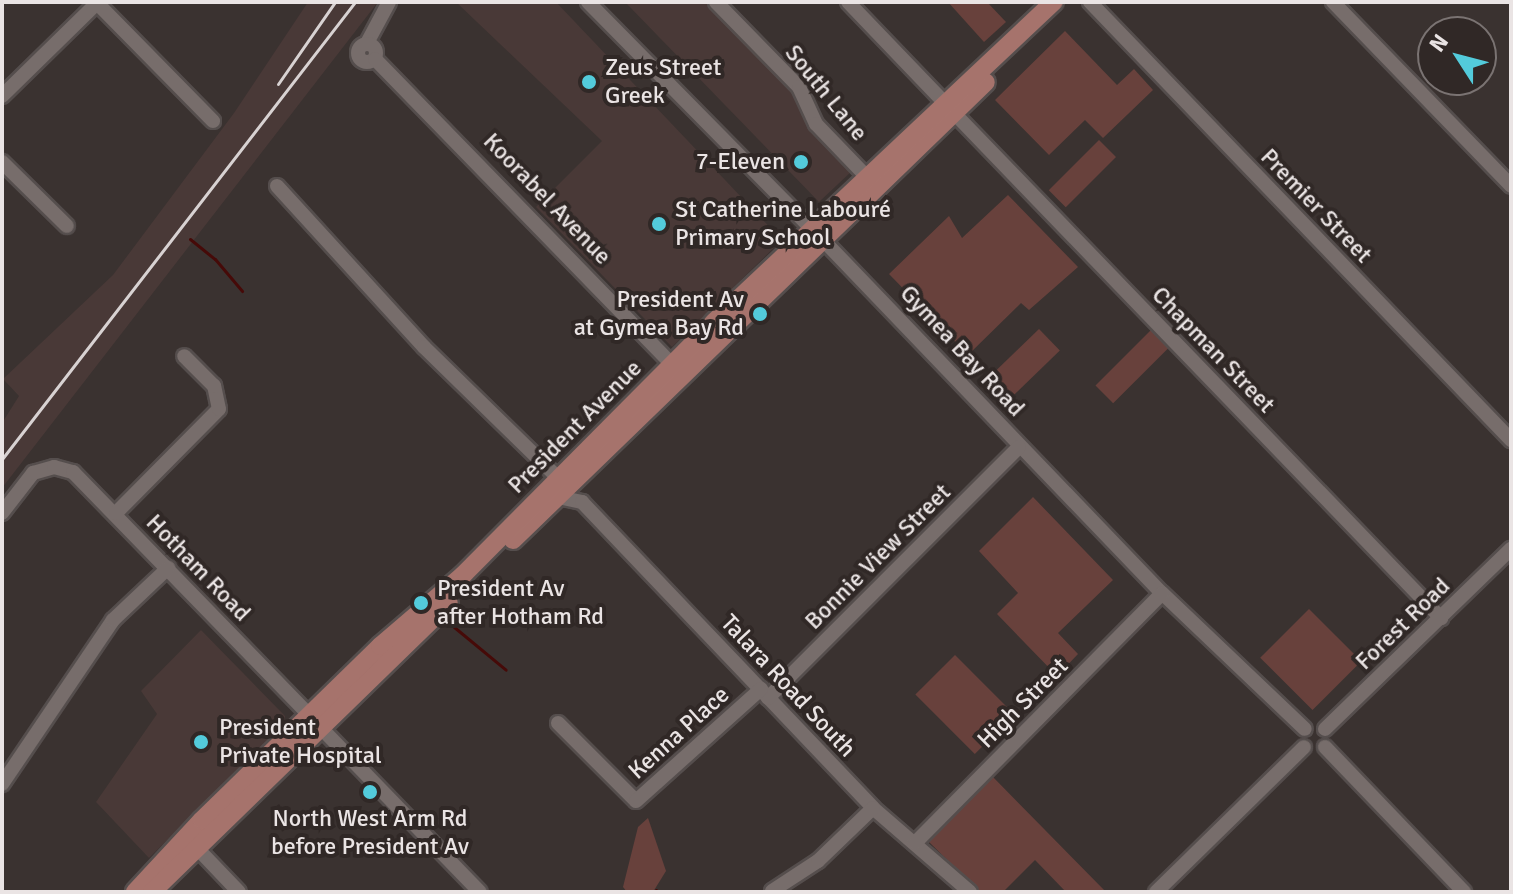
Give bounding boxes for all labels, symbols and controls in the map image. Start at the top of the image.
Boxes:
north arrow [1417,16,1497,96]
text: N [1423,29,1454,57]
street label: South Lane [779,39,873,147]
place label: Zeus Street Greek [605,54,721,110]
marker: Zeus Street Greek [580,73,598,91]
street label: Koorabel Avenue [477,127,617,271]
street label: Premier Street [1254,143,1378,269]
place label: 7-Eleven [696,148,785,176]
marker: 7-Eleven [792,153,810,171]
place label: St Catherine Labouré Primary School [675,196,891,252]
marker: St Catherine Labouré Primary School [650,215,668,233]
street label: Gymea Bay Road [894,279,1030,423]
street label: Chapman Street [1145,281,1281,419]
place label: President Av at Gymea Bay Rd [574,286,744,342]
marker: President Av at Gymea Bay Rd [751,305,769,323]
street label: President Avenue [502,354,648,500]
street label: Bonnie View Street [799,478,957,636]
street label: Hotham Road [140,508,256,628]
street label: Forest Road [1350,572,1456,676]
place label: President Av after Hotham Rd [437,575,604,631]
marker: President Av after Hotham Rd [412,594,430,612]
street label: Talara Road South [715,609,861,763]
street label: High Street [972,652,1074,754]
street label: Kenna Place [623,680,735,786]
place label: President Private Hospital [219,714,382,770]
marker: President Private Hospital [190,731,212,753]
marker: North West Arm Rd before President Av [361,783,379,801]
place label: North West Arm Rd before President Av [271,805,469,861]

